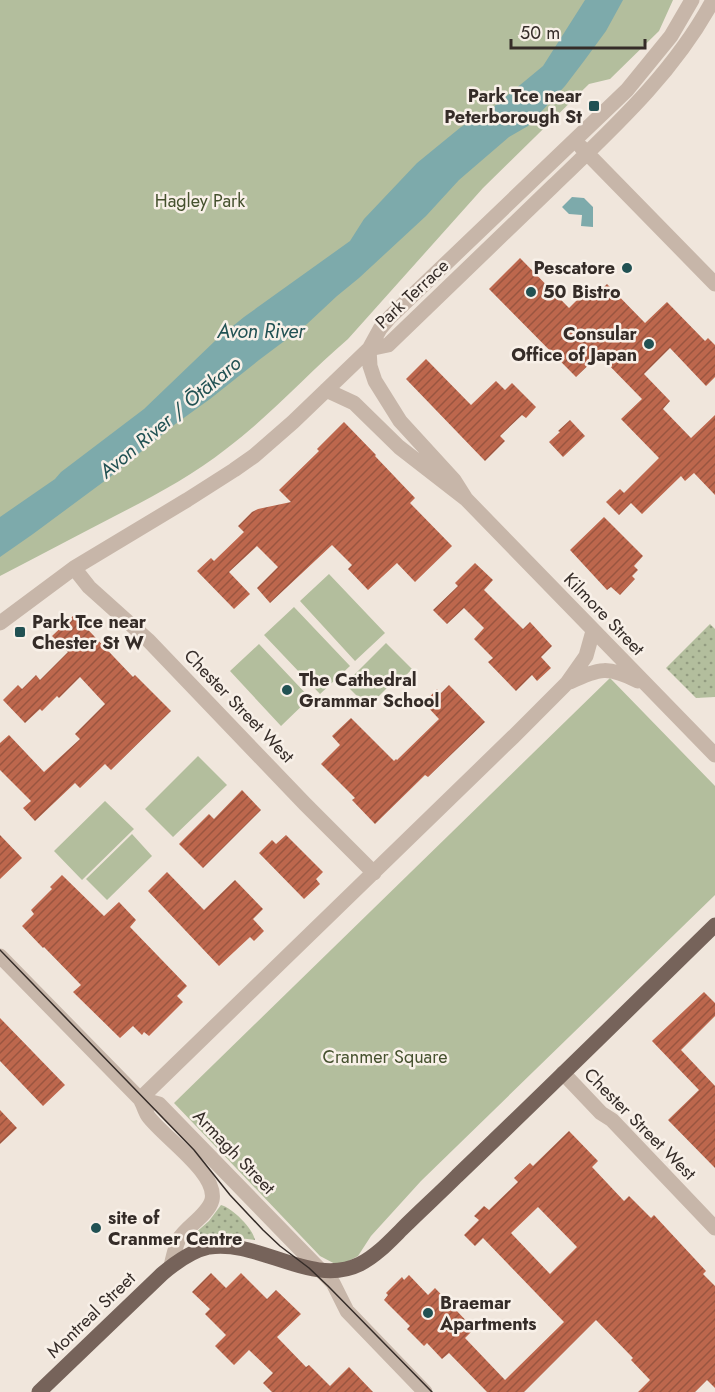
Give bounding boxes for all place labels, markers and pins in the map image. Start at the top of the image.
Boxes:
place label: Park Tce near Peterborough St [444,83,583,130]
marker: Park Tce near Peterborough St [587,99,601,113]
place label: Pescatore [533,255,615,281]
marker: Pescatore [620,261,634,275]
place label: 50 Bistro [543,279,621,305]
marker: 50 Bistro [524,285,538,299]
place label: Consular Office of Japan [511,321,638,368]
marker: Consular Office of Japan [642,337,656,351]
place label: Park Tce near Chester St W [32,609,147,656]
marker: Park Tce near Chester St W [13,625,27,639]
place label: The Cathedral Grammar School [299,667,439,714]
marker: The Cathedral Grammar School [280,683,294,697]
place label: site of Cranmer Centre [108,1205,242,1252]
marker: site of Cranmer Centre [89,1221,103,1235]
place label: Braemar Apartments [439,1290,537,1337]
marker: Braemar Apartments [421,1306,435,1320]

